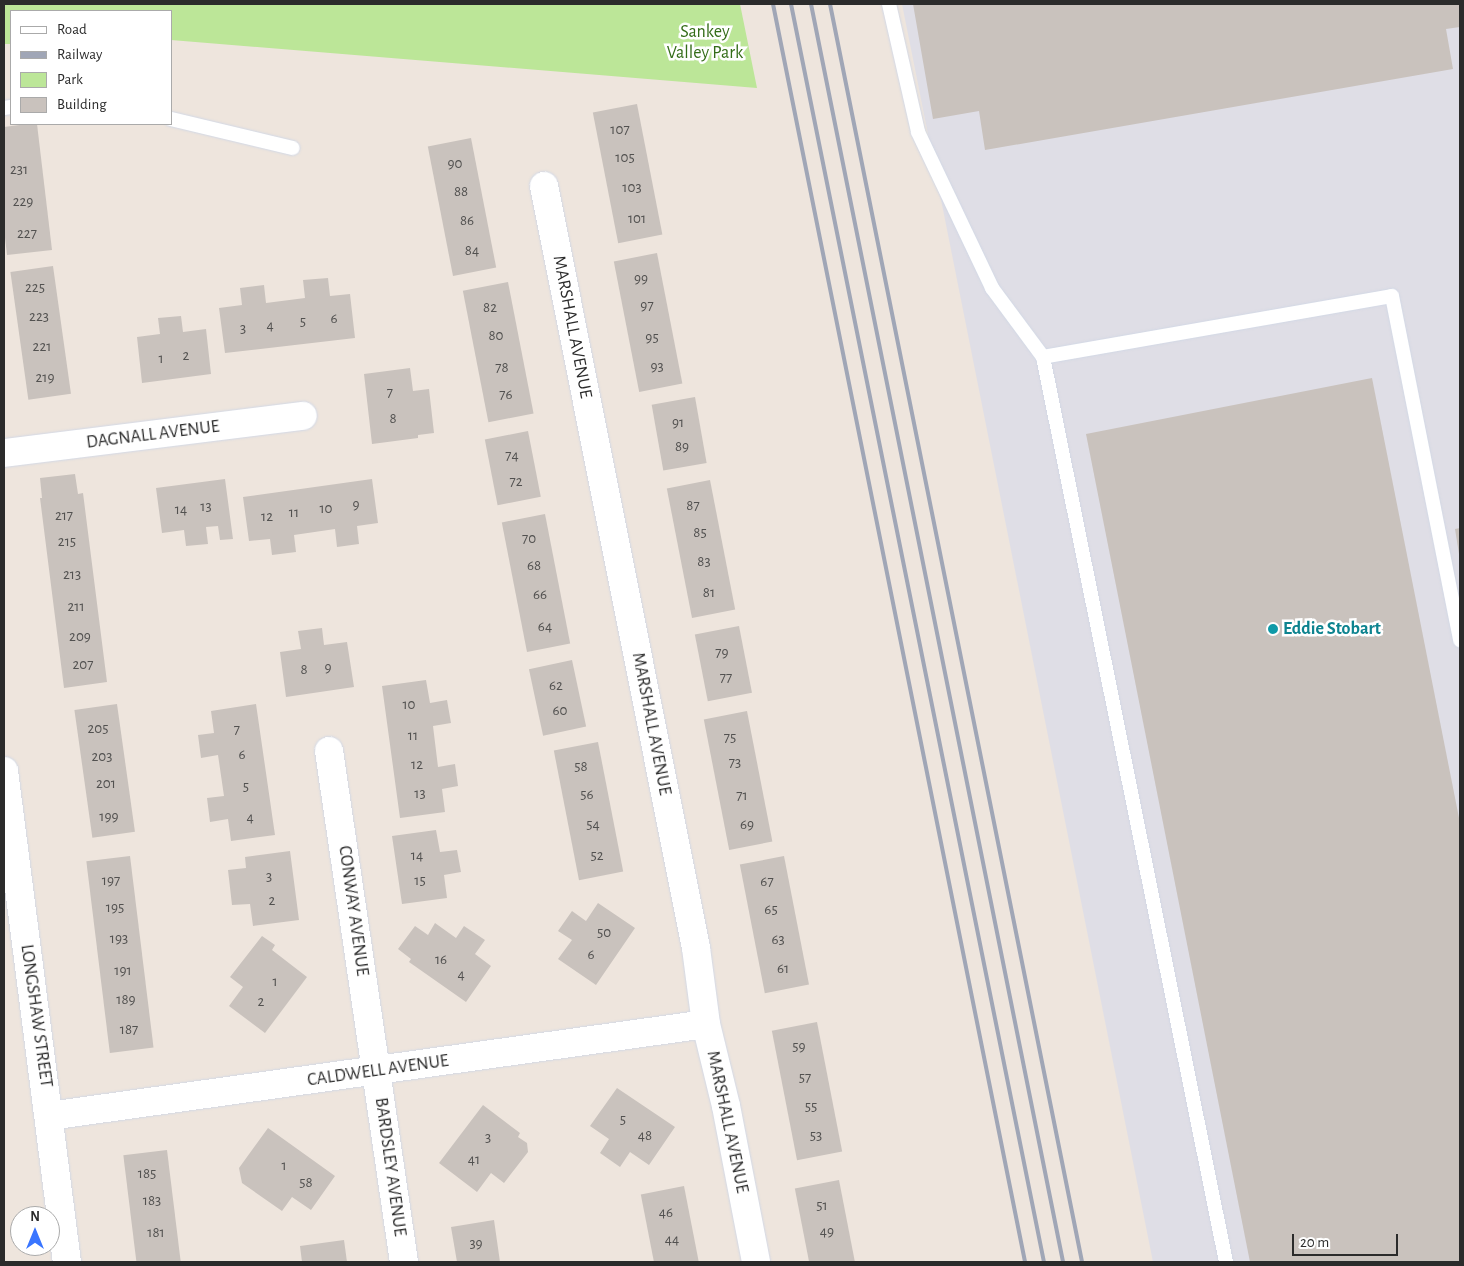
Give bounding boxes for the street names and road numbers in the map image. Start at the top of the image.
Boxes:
street label: MARSHALL AVENUE [548,254,596,400]
street label: DAGNALL AVENUE [85,416,221,454]
street label: MARSHALL AVENUE [627,651,675,797]
street label: CONWAY AVENUE [333,844,373,978]
street label: LONGSHAW STREET [15,943,57,1089]
street label: MARSHALL AVENUE [701,1049,753,1195]
street label: CALDWELL AVENUE [306,1050,450,1092]
street label: BARDSLEY AVENUE [370,1096,410,1238]

